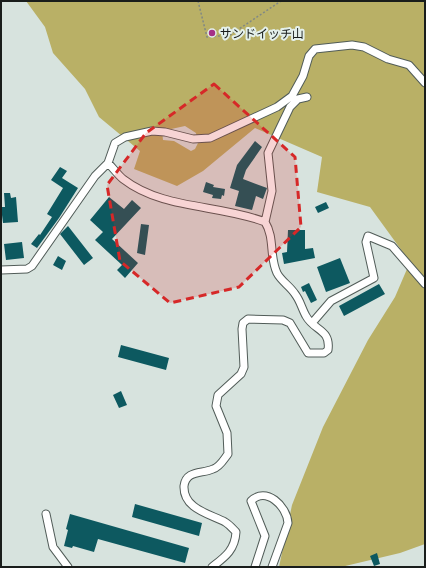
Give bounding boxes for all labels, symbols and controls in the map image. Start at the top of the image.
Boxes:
place label: サンドイッチ山 [220,25,304,42]
marker: サンドイッチ山 [207,28,217,38]

